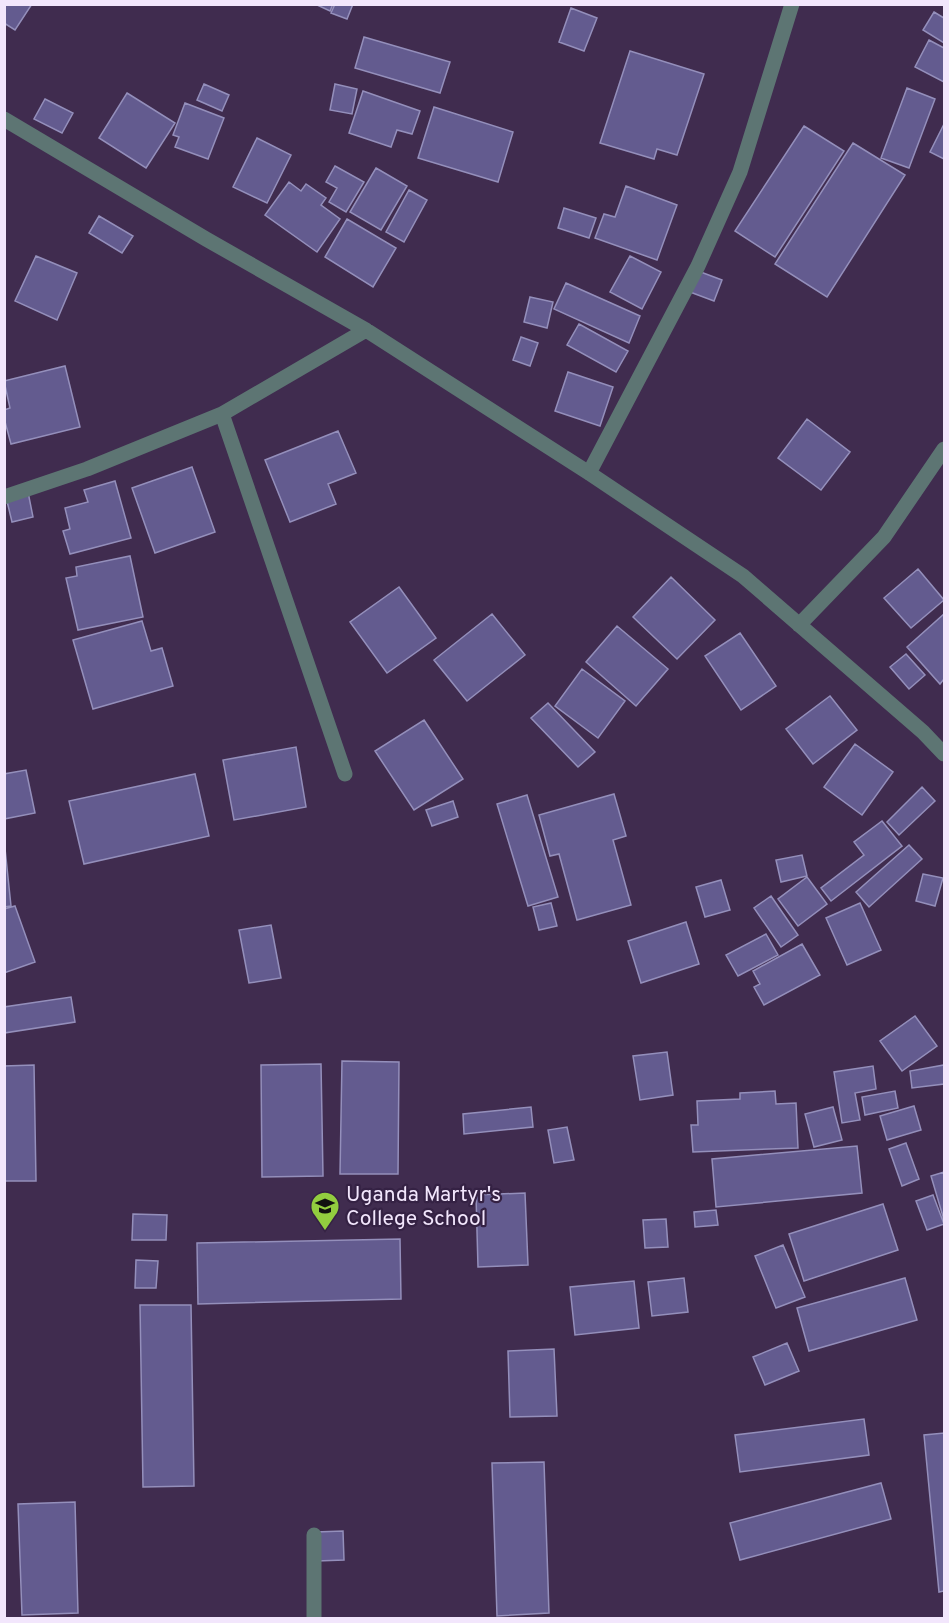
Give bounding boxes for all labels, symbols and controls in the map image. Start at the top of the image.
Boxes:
place label: Uganda Martyr's College School [346,1182,501,1233]
school or university icon: Uganda Martyr's College School [309,1190,341,1232]

